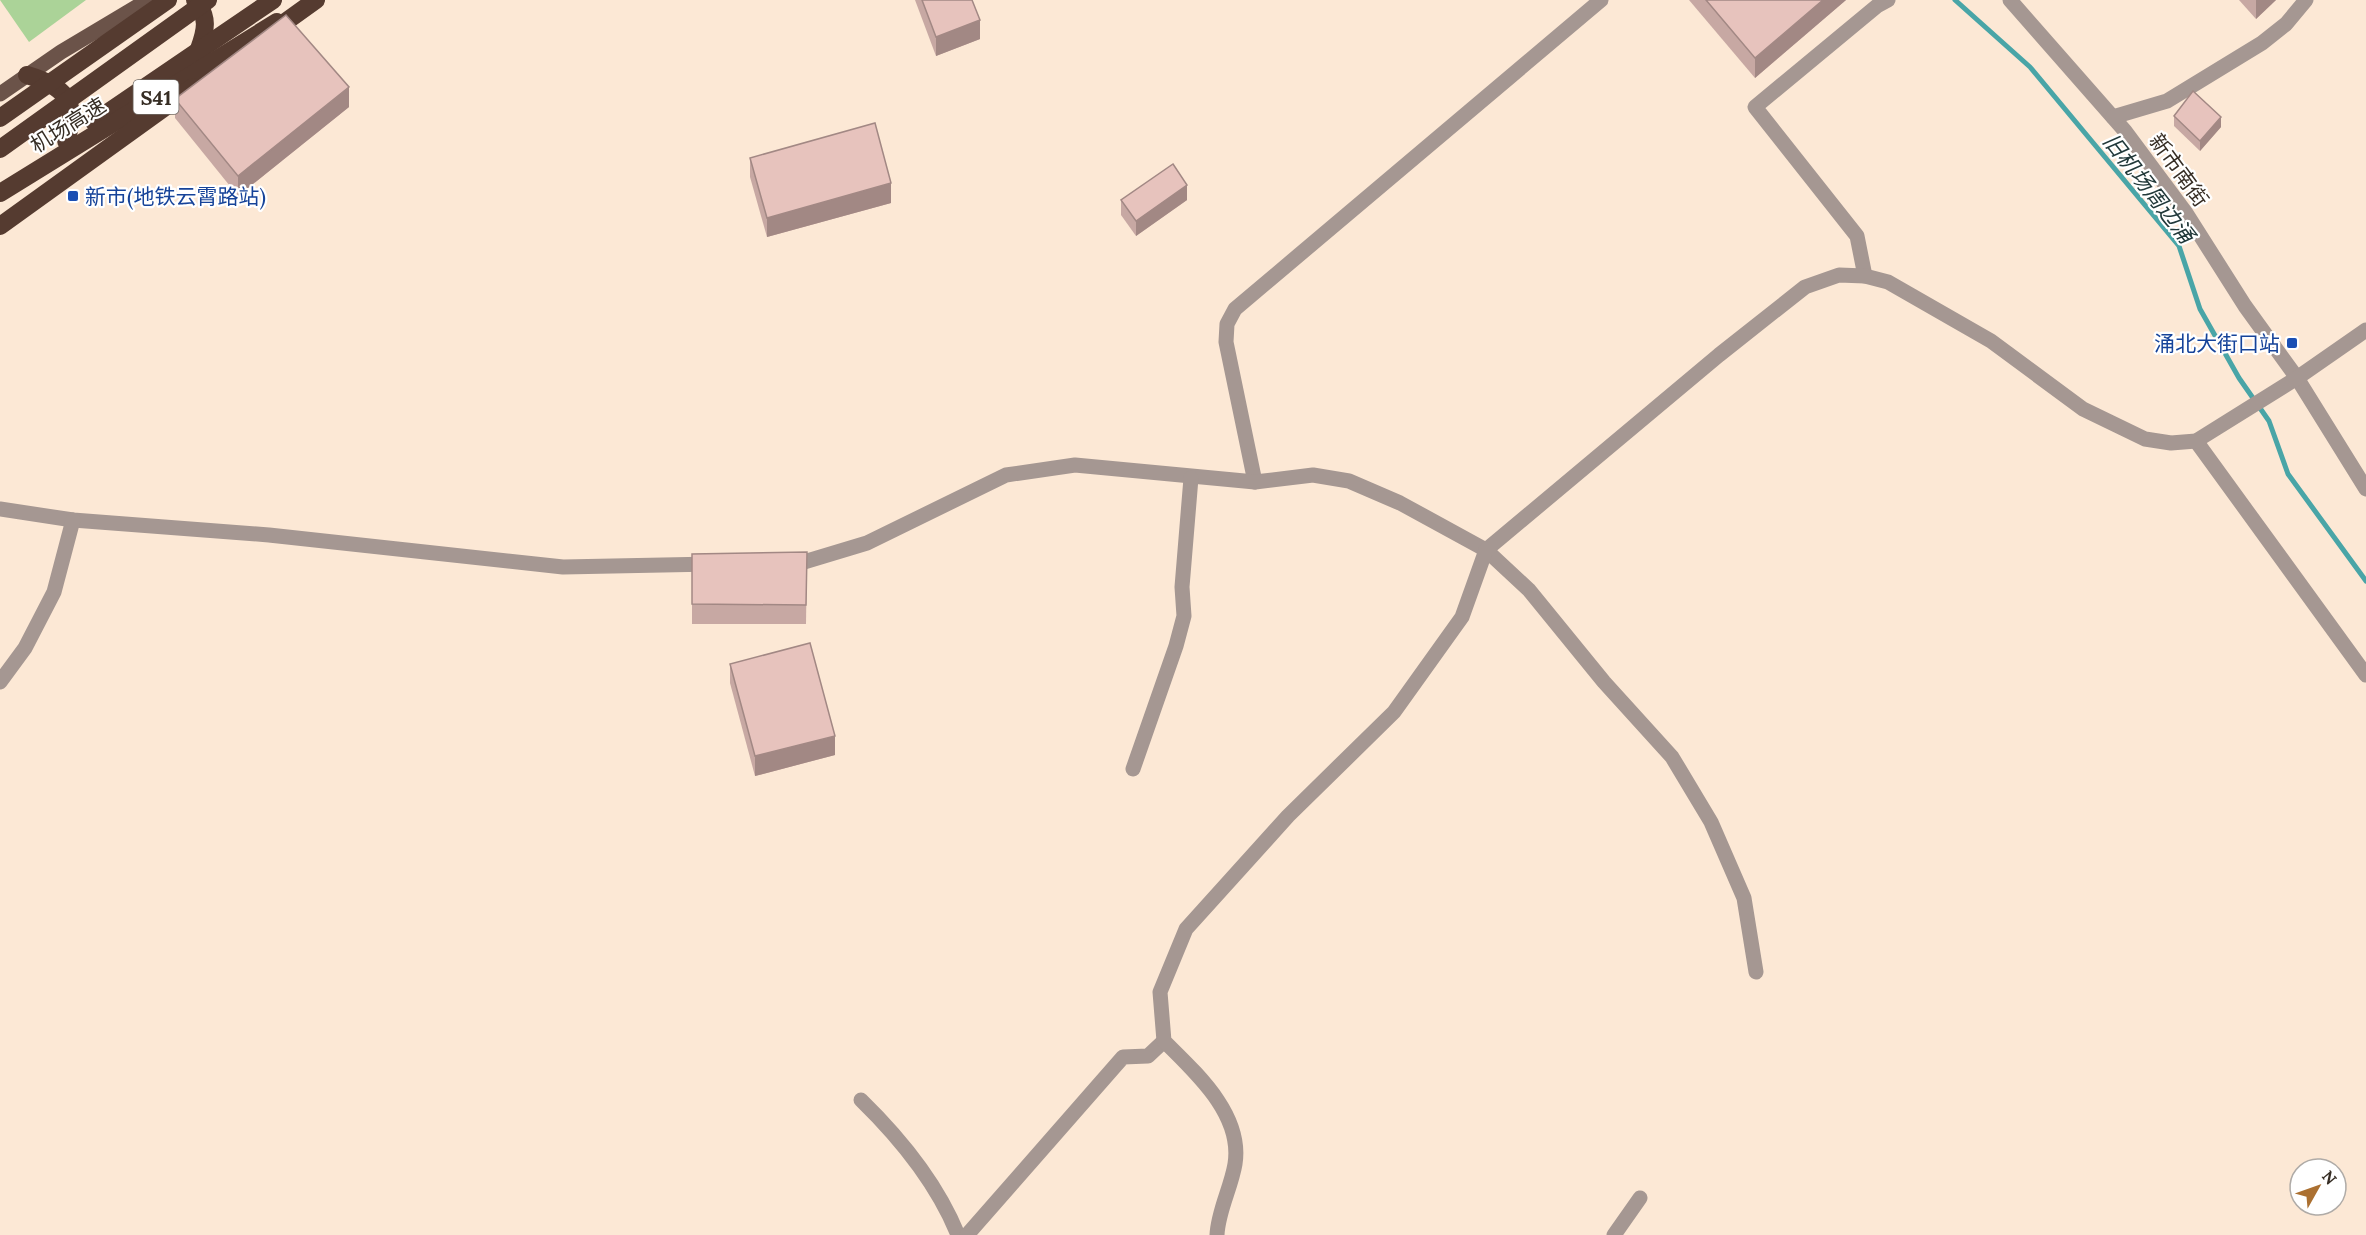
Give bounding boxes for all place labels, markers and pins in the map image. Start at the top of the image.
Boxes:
place label: 新市(地铁云霄路站) [85,183,266,210]
marker: 新市(地铁云霄路站) [66,189,80,203]
place label: 涌北大街口站 [2154,330,2280,357]
marker: 涌北大街口站 [2285,336,2299,350]

